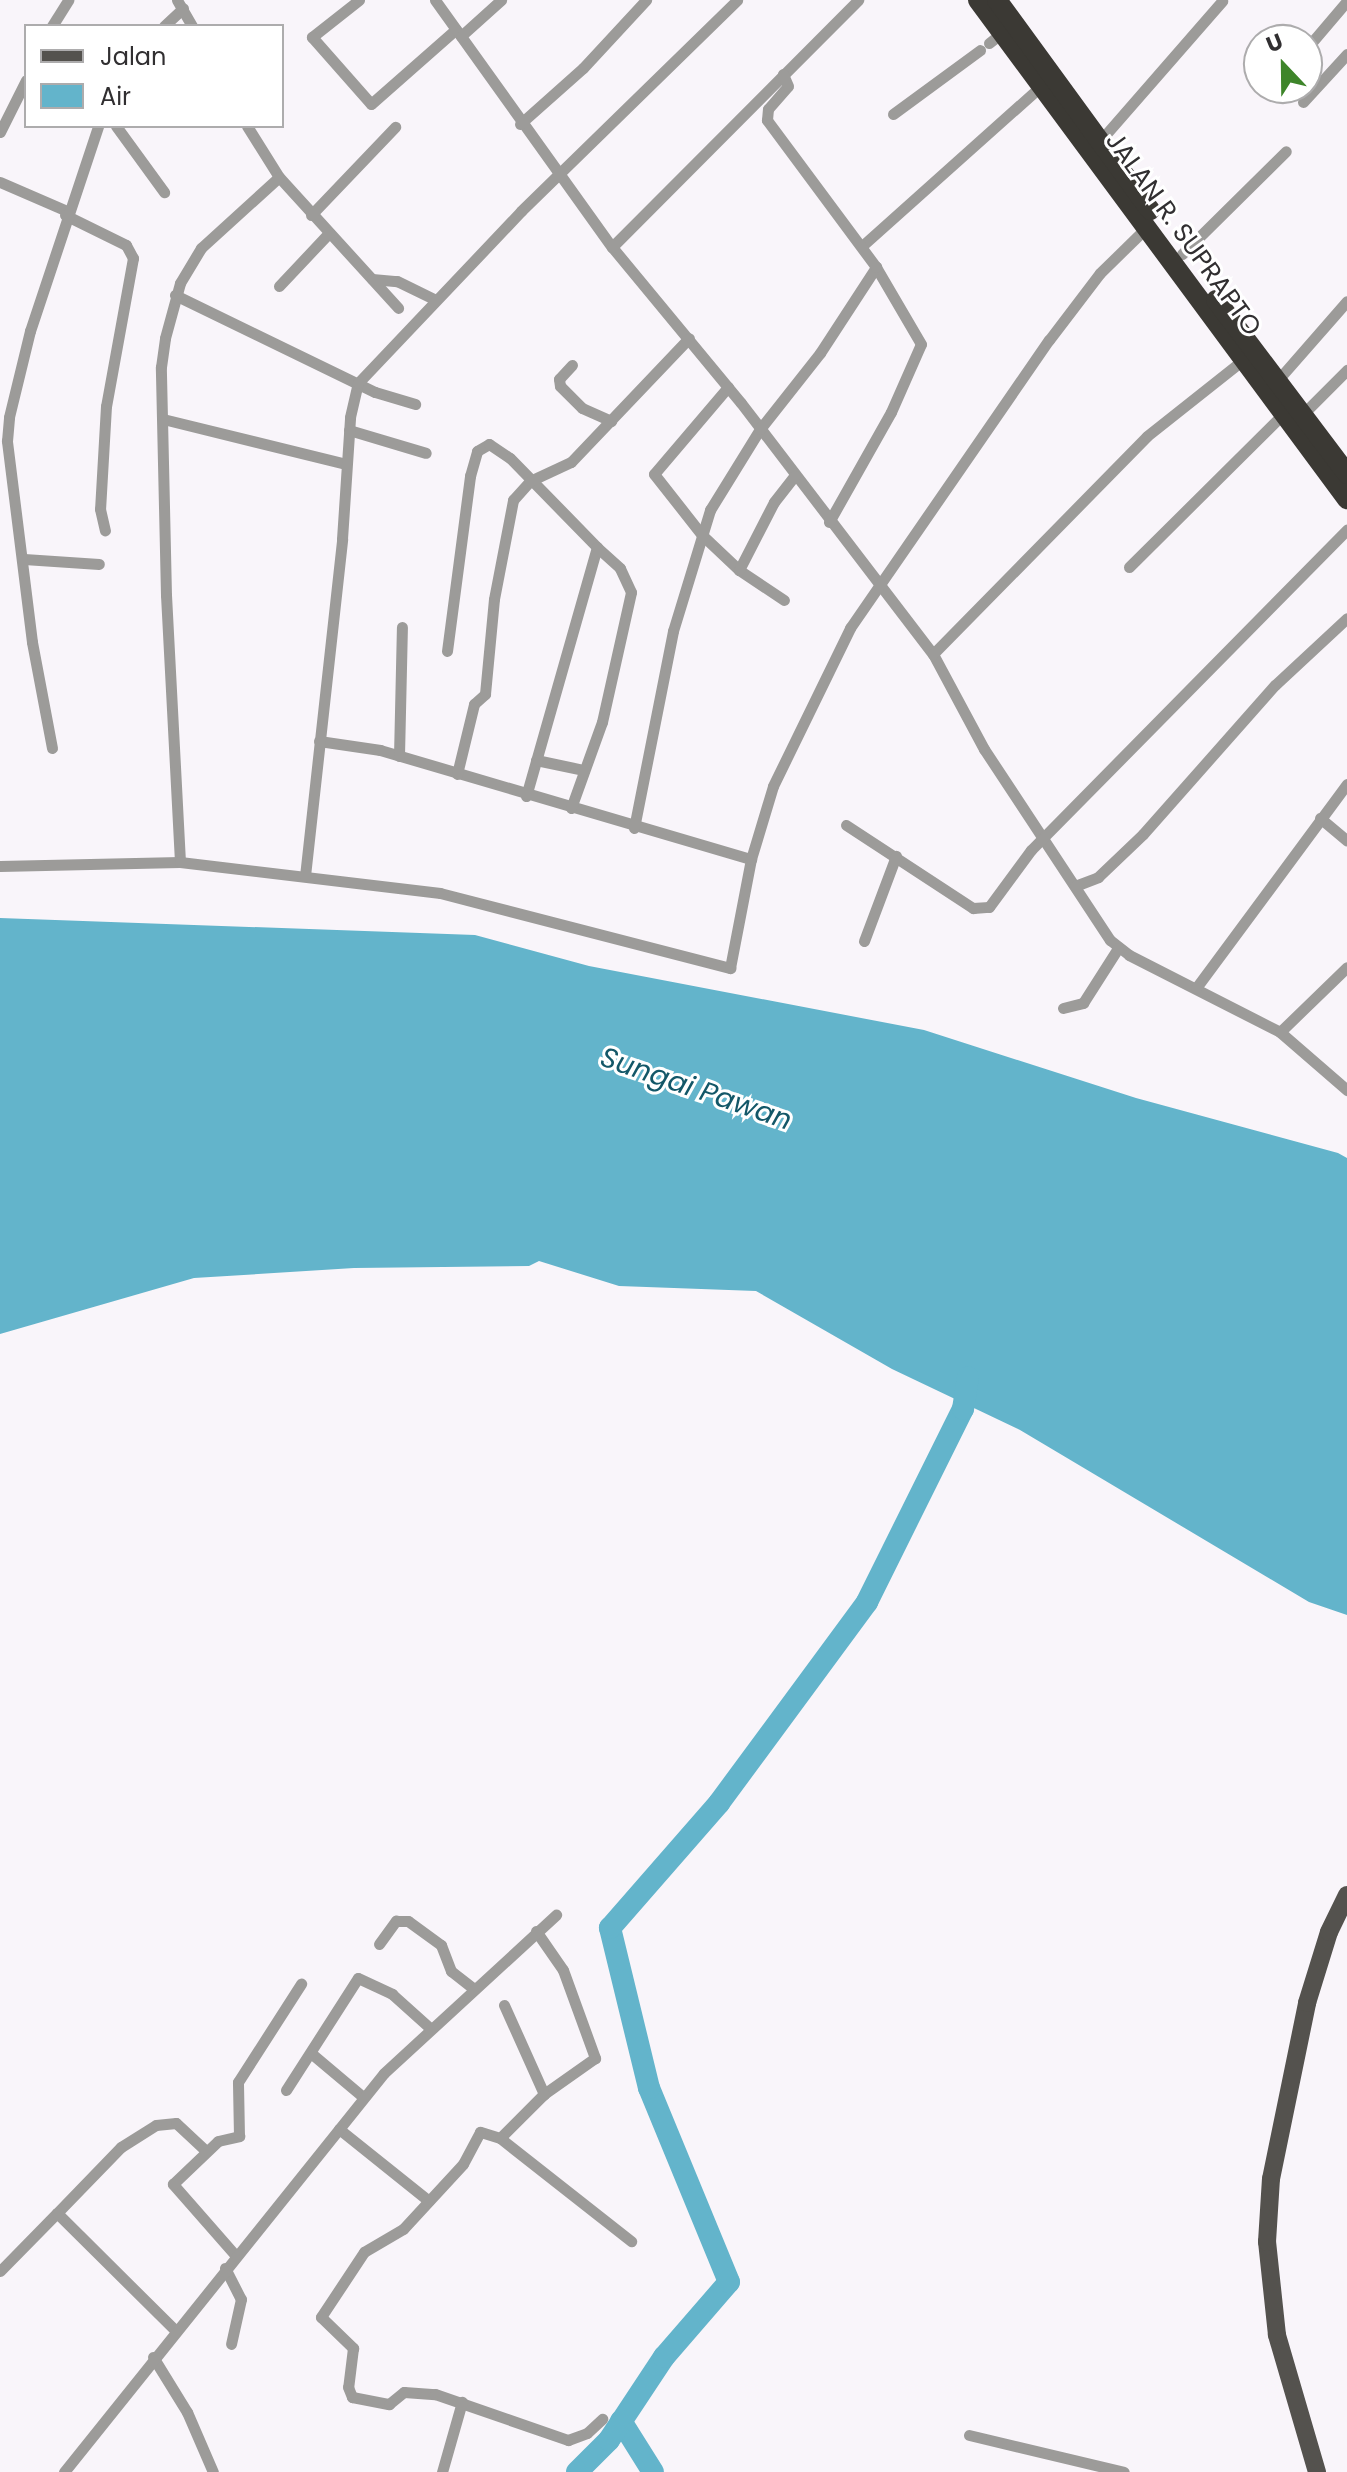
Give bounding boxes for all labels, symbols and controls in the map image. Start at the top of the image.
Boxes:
legend [24,24,284,128]
north arrow [1243,24,1323,104]
text: U [1262,26,1288,60]
text: Jalan [100,40,166,73]
text: Air [100,80,131,113]
street label: JALAN R. SUPRAPTO [1099,126,1267,342]
water label: Sungai Pawan [596,1041,796,1137]

